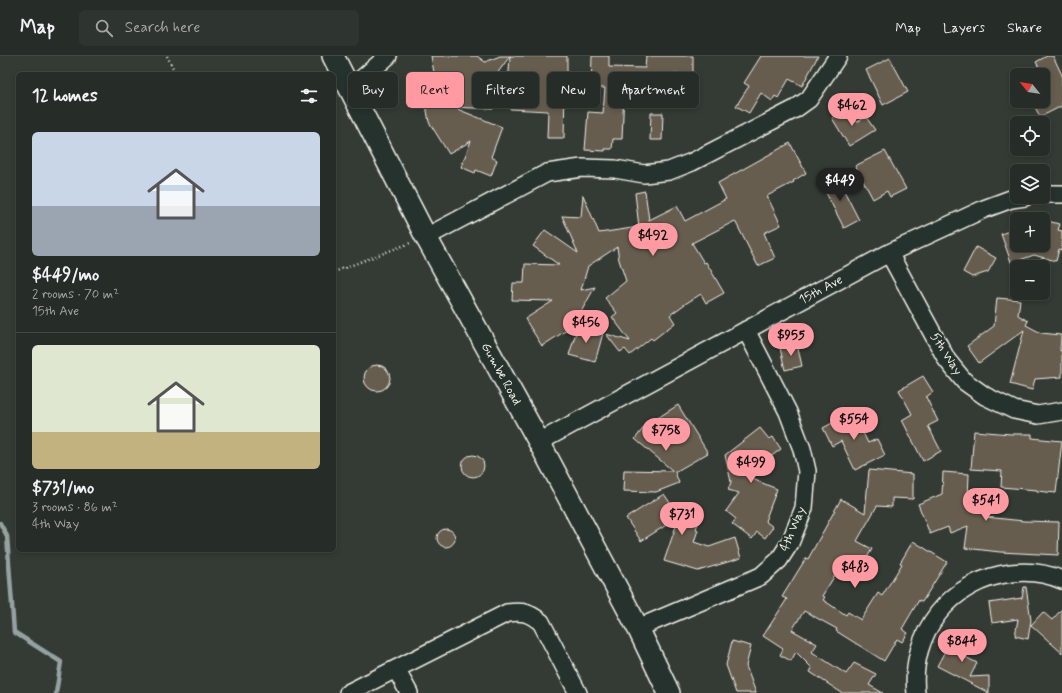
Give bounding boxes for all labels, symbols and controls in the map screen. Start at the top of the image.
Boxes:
search box [79,10,359,46]
text: Map [20,15,55,40]
icon: search [93,17,115,39]
text: Search here [125,18,200,38]
text: Map [895,19,921,37]
text: Layers [943,19,985,37]
text: Share [1007,19,1042,37]
north arrow [1010,68,1050,108]
map controls [1010,68,1050,300]
chip: Buy [348,72,398,108]
chip: Rent [406,72,464,108]
chip: Filters [472,72,539,108]
chip: New [547,72,600,108]
chip: Apartment [608,72,699,108]
text: 12 homes [32,85,98,107]
icon: filters [298,85,320,107]
pin: $462 [828,93,876,127]
text: $462 [837,97,867,114]
button: locate [1010,116,1050,156]
icon: home [140,158,212,230]
button: layers [1010,164,1050,204]
pin: $449 [816,168,864,202]
text: $449 [825,172,855,189]
button: + [1010,212,1050,252]
pin: $492 [629,223,677,257]
text: $492 [638,227,668,244]
button: − [1010,260,1050,300]
text: $449/mo [32,264,99,286]
street label: 15th Ave [796,271,846,309]
text: 2 rooms · 70 m² [32,286,119,303]
text: 15th Ave [32,303,79,320]
pin: $456 [562,310,610,344]
text: $456 [572,314,600,331]
pin: $955 [767,323,815,357]
text: $955 [777,327,805,344]
street label: 5th Way [926,330,966,379]
street label: Gumbe Road [477,340,525,408]
icon: home [140,371,212,443]
pin: $554 [830,407,878,441]
text: $554 [839,411,869,428]
pin: $758 [642,418,690,452]
text: $758 [651,422,681,439]
pin: $499 [727,450,775,484]
text: $499 [736,454,766,471]
text: $731/mo [32,477,94,499]
pin: $541 [962,488,1010,522]
text: $541 [972,492,1000,509]
text: 3 rooms · 86 m² [32,499,118,516]
pin: $731 [658,502,706,536]
street label: 4th Way [776,504,810,554]
text: $731 [669,506,695,523]
text: 4th Way [32,516,79,533]
pin: $483 [831,555,879,589]
text: $483 [841,559,869,576]
pin: $844 [938,629,986,663]
text: $844 [947,633,977,650]

